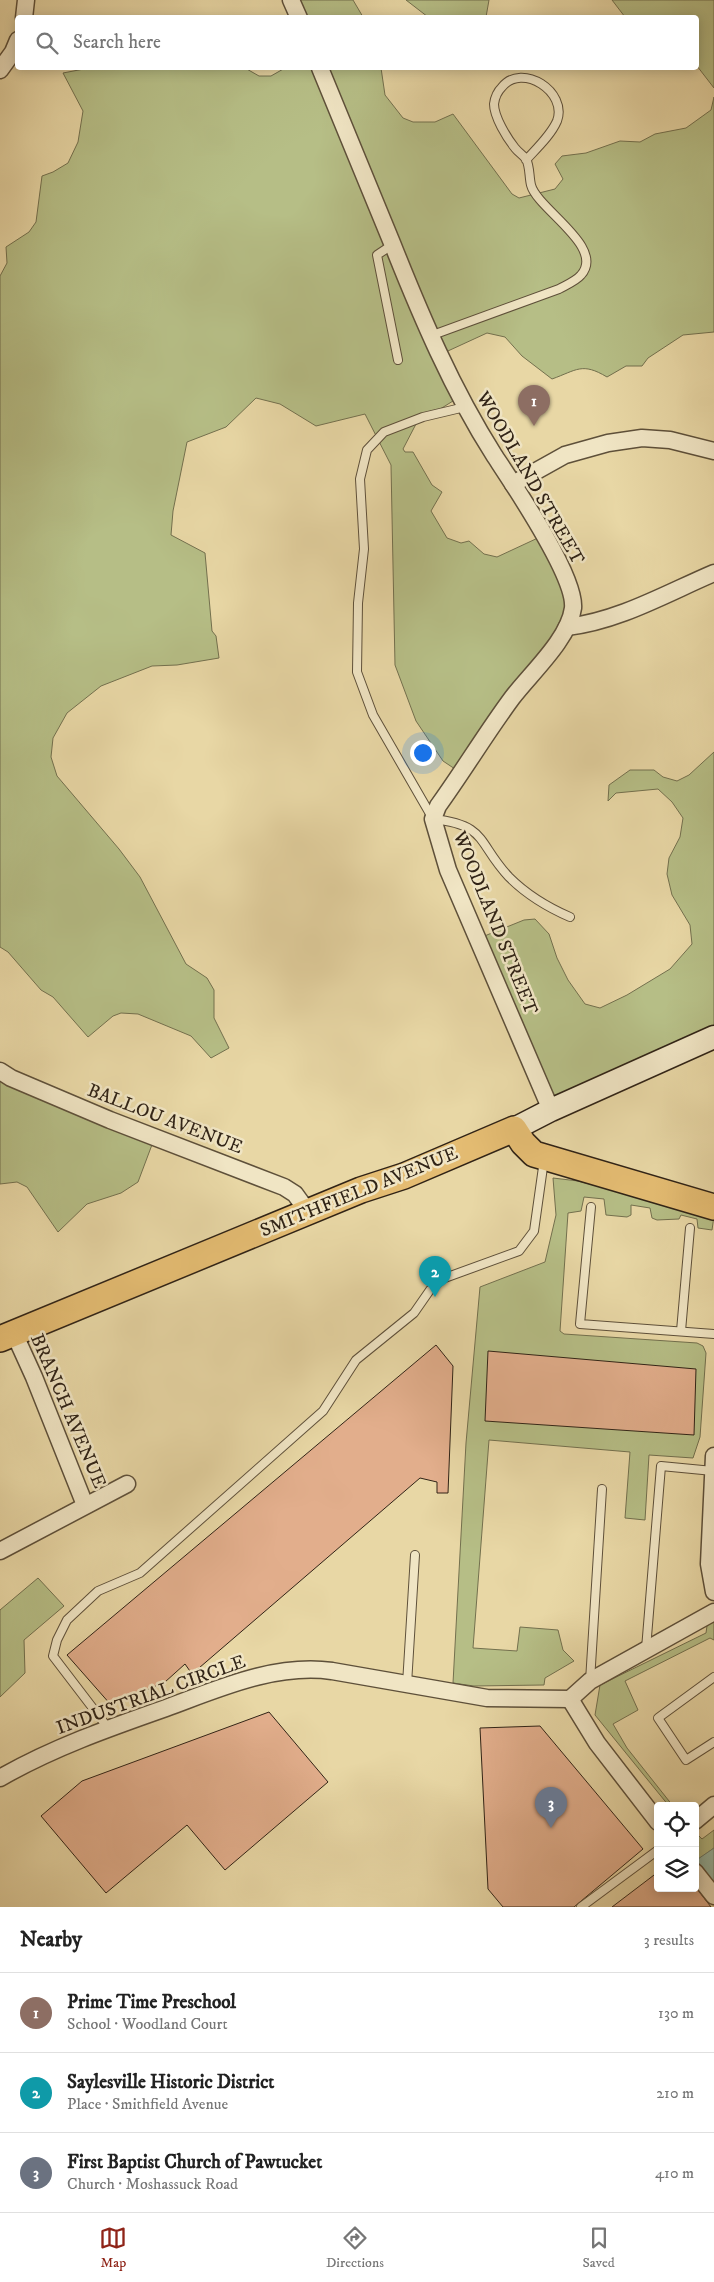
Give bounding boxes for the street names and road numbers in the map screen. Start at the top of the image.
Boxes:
street label: WOODLAND STREET [471,387,589,569]
street label: WOODLAND STREET [447,827,543,1019]
street label: BALLOU AVENUE [84,1079,246,1159]
street label: SMITHFIELD AVENUE [257,1142,461,1242]
street label: BRANCH AVENUE [25,1330,111,1492]
street label: INDUSTRIAL CIRCLE [53,1650,249,1740]

